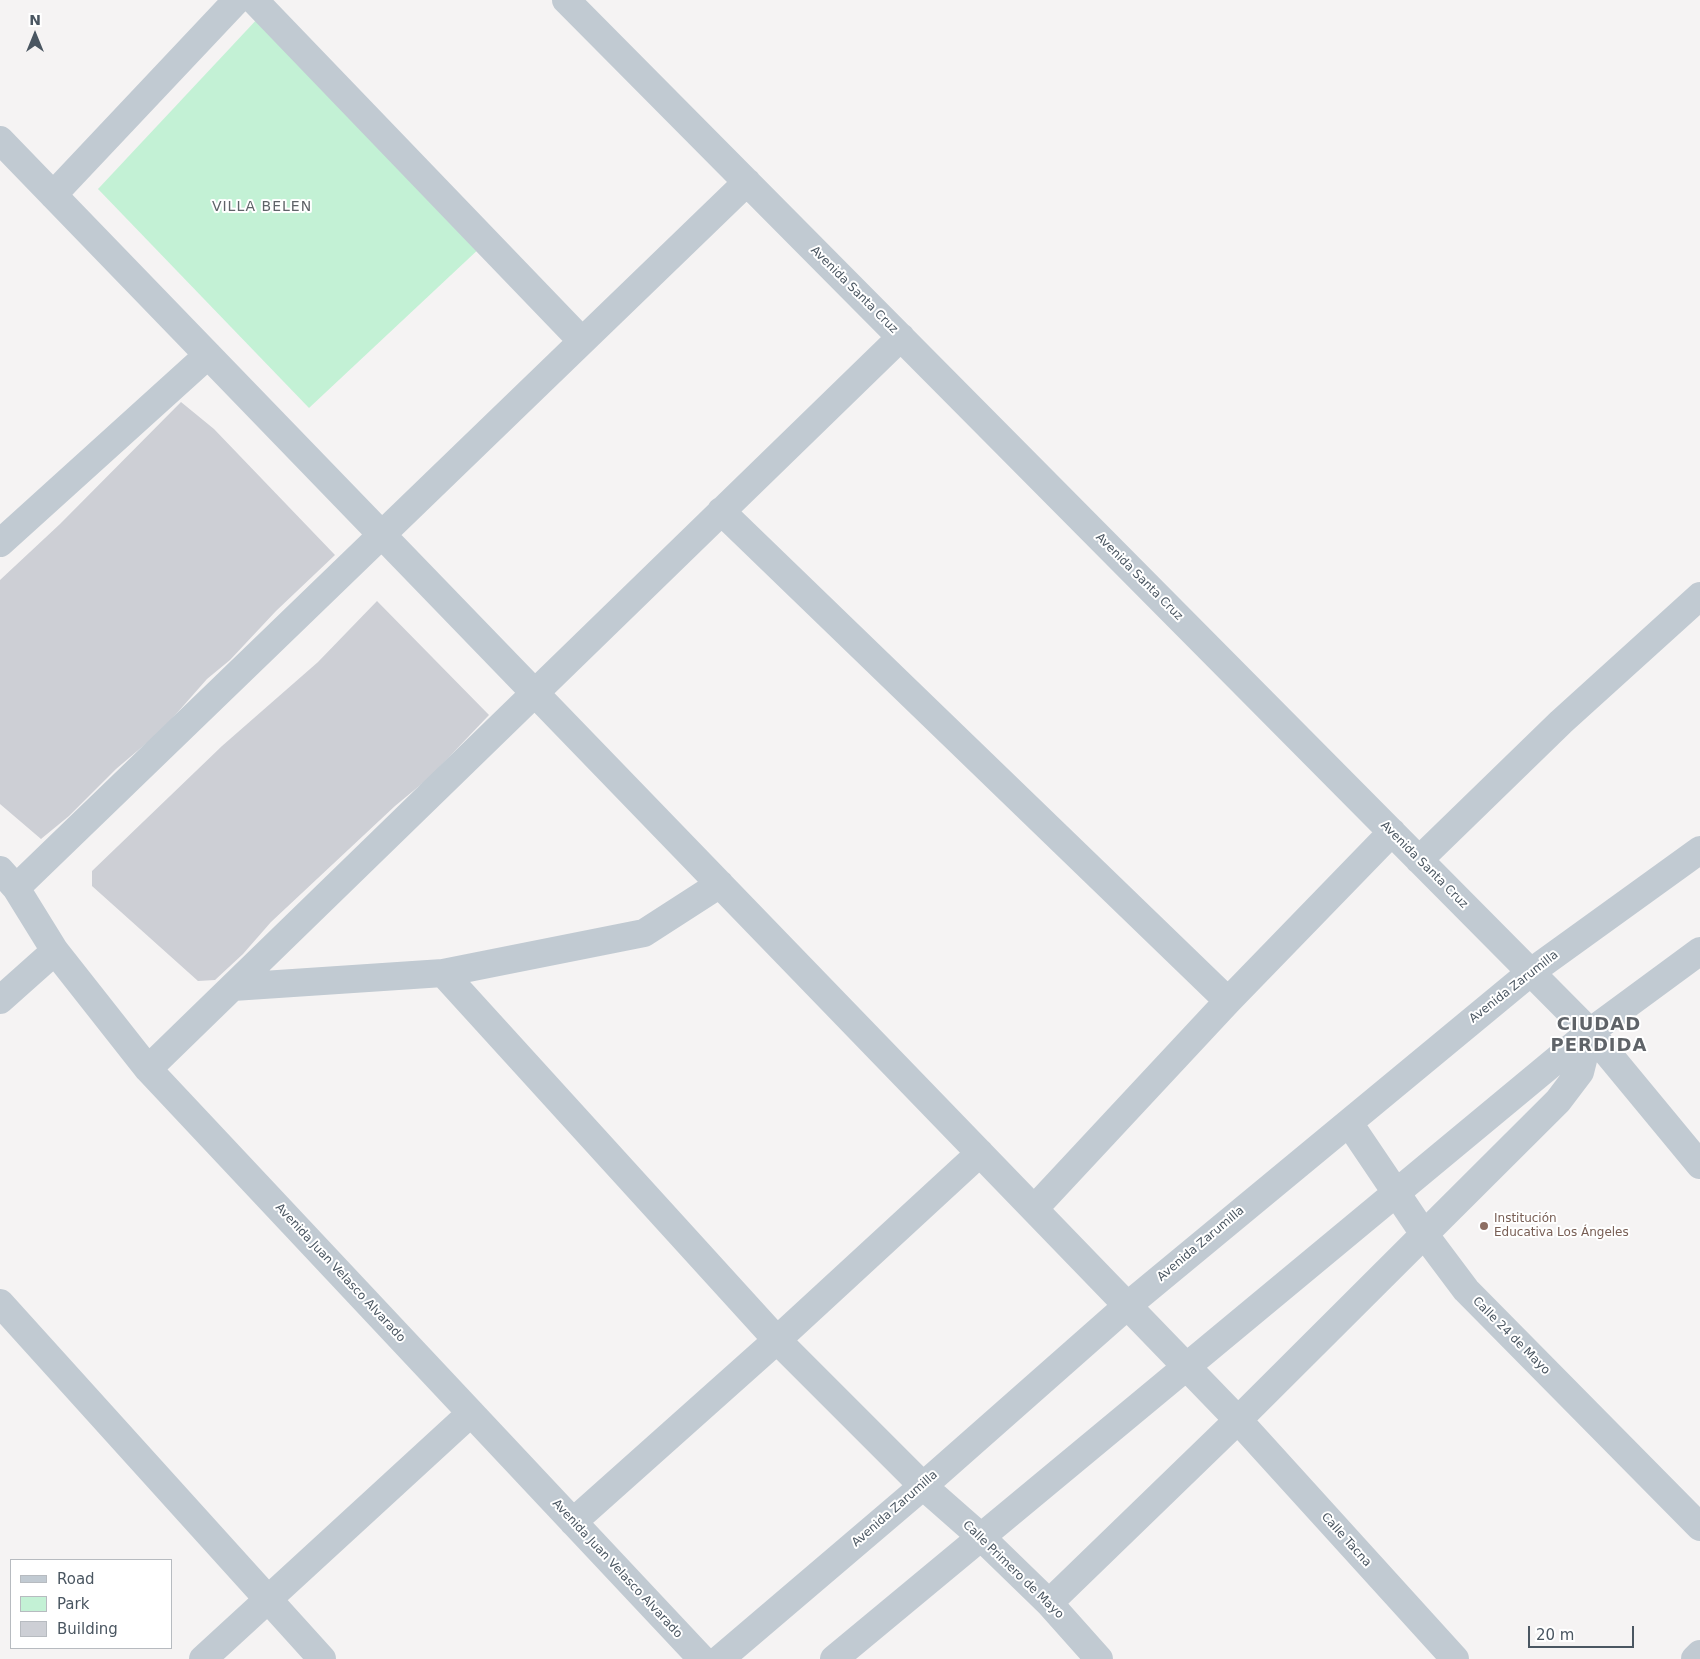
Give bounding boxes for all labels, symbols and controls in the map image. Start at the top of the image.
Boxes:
north arrow [10,10,60,60]
text: N [29,12,41,28]
district label: VILLA BELEN [211,199,313,215]
street label: Avenida Santa Cruz [807,243,901,337]
street label: Avenida Santa Cruz [1092,530,1186,624]
street label: Avenida Santa Cruz [1377,818,1471,912]
street label: Avenida Zarumilla [1467,948,1561,1026]
district label: CIUDAD PERDIDA [1550,1014,1648,1056]
street label: Avenida Juan Velasco Alvarado [272,1201,408,1345]
street label: Avenida Zarumilla [1155,1203,1247,1285]
place label: Institución Educativa Los Ángeles [1494,1212,1629,1240]
marker: Institución Educativa Los Ángeles [1478,1220,1490,1232]
street label: Calle 24 de Mayo [1469,1294,1553,1378]
street label: Avenida Zarumilla [849,1468,941,1550]
street label: Avenida Juan Velasco Alvarado [549,1497,685,1641]
street label: Calle Tacna [1318,1510,1374,1570]
street label: Calle Primero de Mayo [960,1518,1066,1622]
legend [10,1559,172,1649]
text: Road [57,1570,95,1588]
text: Park [57,1595,89,1613]
scale bar [1530,1616,1636,1648]
text: Building [57,1620,118,1638]
text: 20 m [1536,1626,1574,1644]

